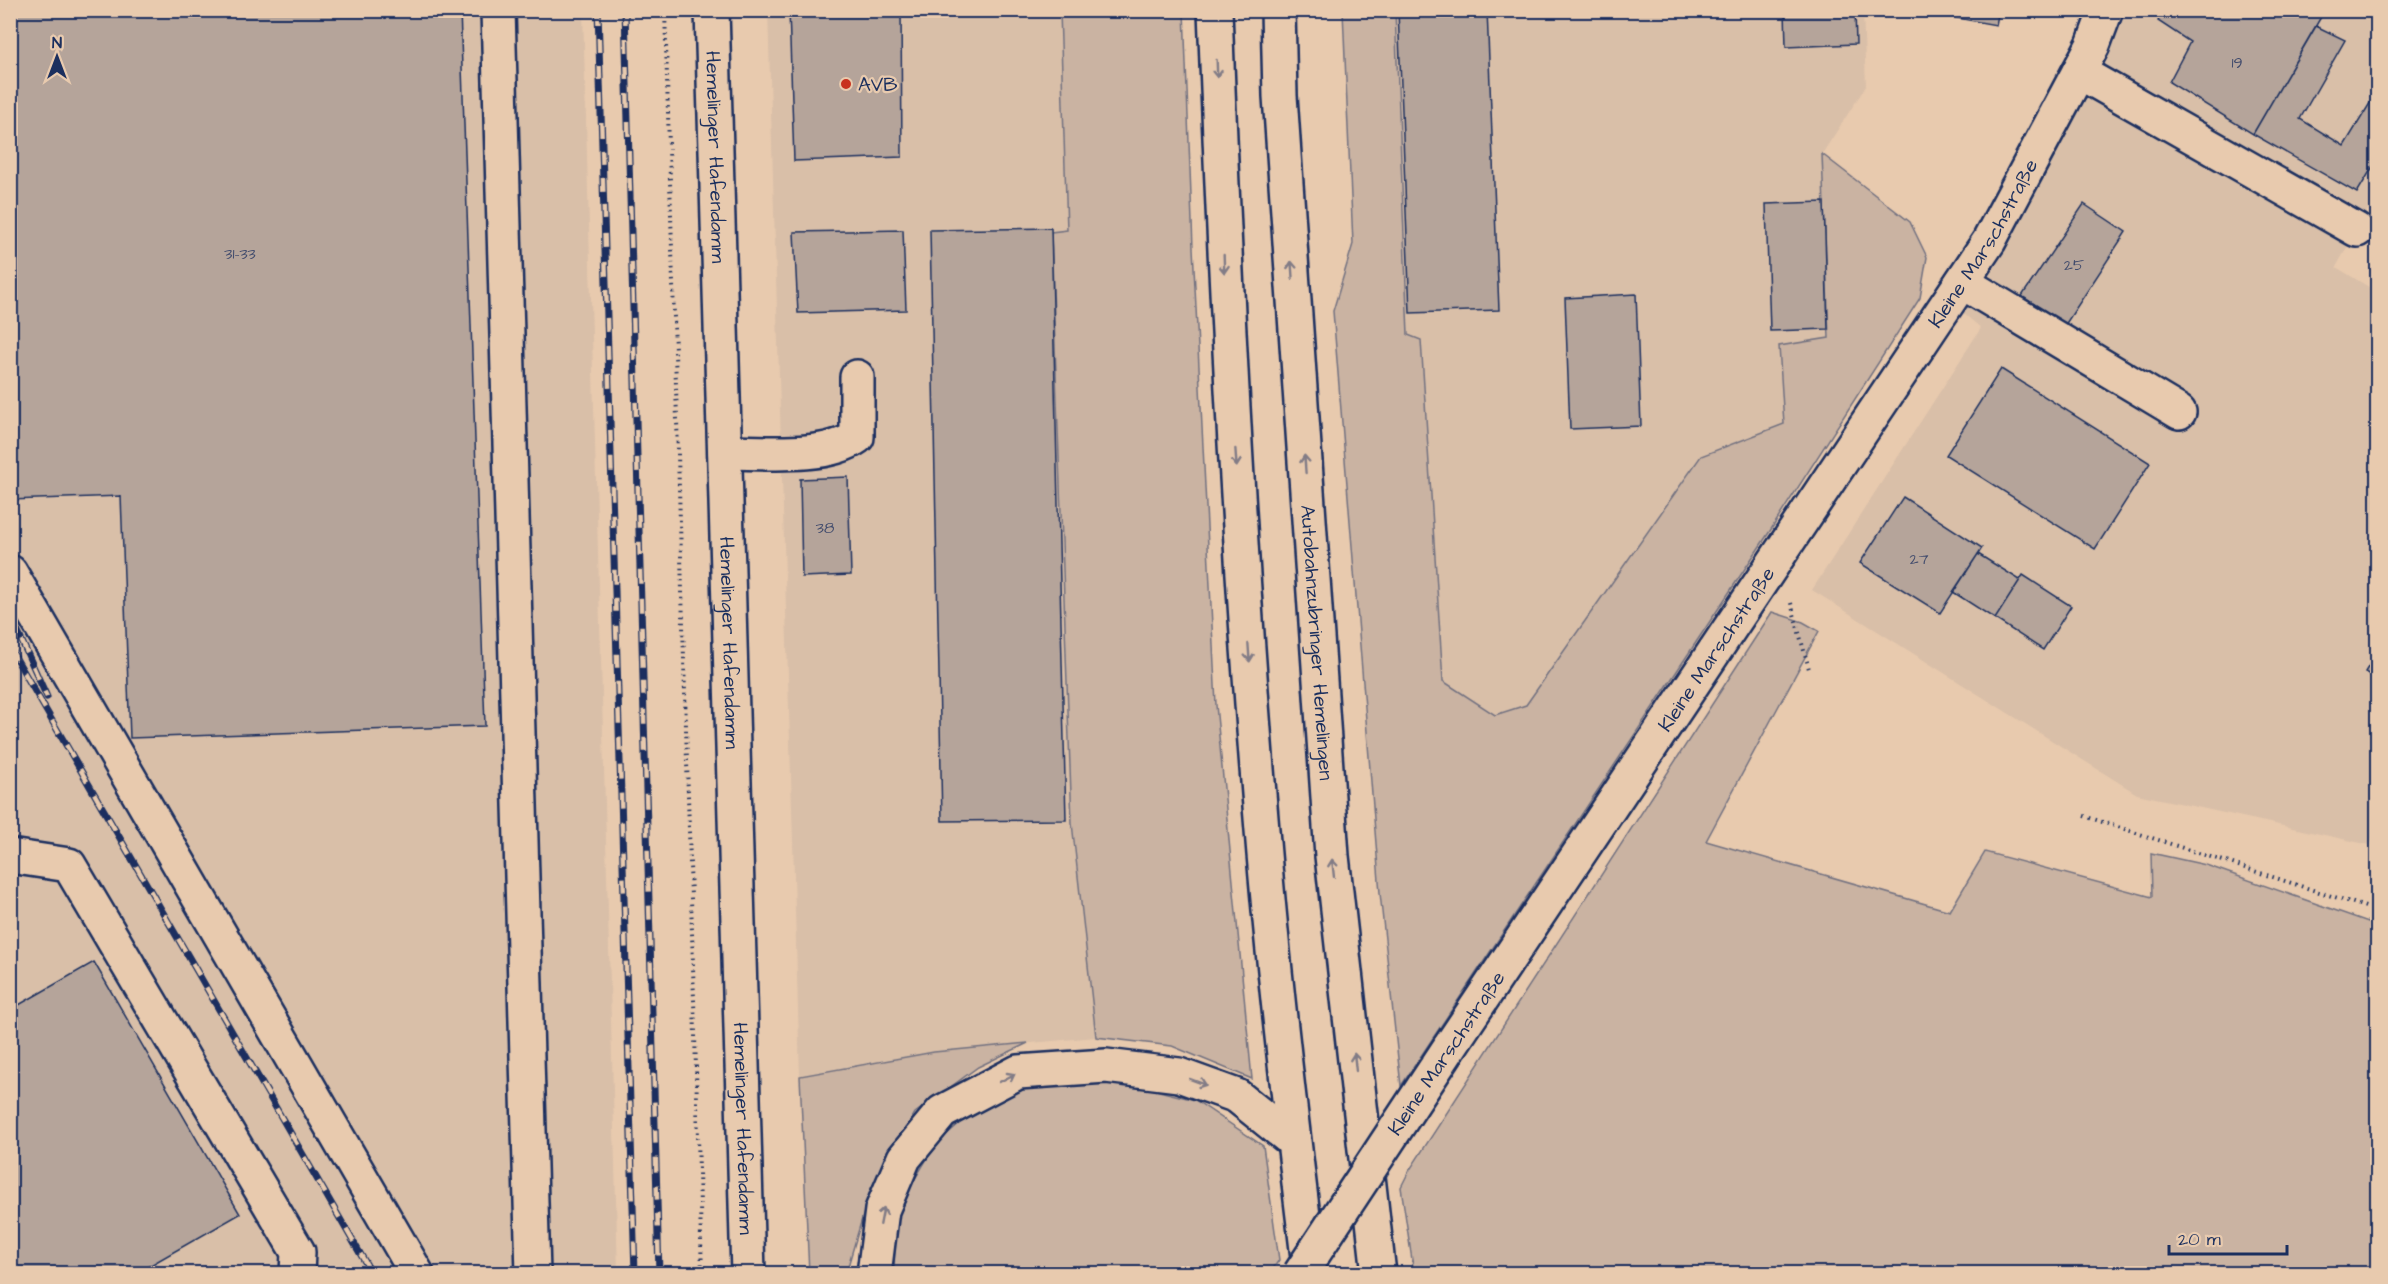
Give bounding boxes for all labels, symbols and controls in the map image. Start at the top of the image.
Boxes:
north arrow [27,27,87,87]
text: N [52,32,62,54]
street label: Hemelinger Hafendamm [698,50,732,264]
house number: 19 [2231,52,2243,74]
one-way arrow [1212,58,1223,78]
place label: AVB [858,71,898,99]
marker: AVB [839,77,853,91]
street label: Kleine Marschstraße [1922,154,2045,334]
house number: 31-33 [224,243,256,265]
one-way arrow [1219,253,1230,273]
house number: 25 [2064,254,2085,276]
one-way arrow [1286,260,1297,280]
one-way arrow [1231,448,1242,468]
one-way arrow [1300,455,1311,475]
street label: Autobahnzubringer Hemelingen [1293,504,1340,781]
house number: 38 [816,517,834,539]
street label: Hemelinger Hafendamm [712,536,746,750]
house number: 27 [1910,548,1929,570]
street label: Kleine Marschstraße [1652,562,1782,738]
one-way arrow [1244,643,1255,662]
one-way arrow [1328,859,1339,879]
street label: Kleine Marschstraße [1381,966,1512,1141]
street label: Hemelinger Hafendamm [726,1022,760,1236]
one-way arrow [1349,1053,1360,1072]
one-way arrow [997,1072,1015,1083]
one-way arrow [1188,1077,1207,1088]
one-way arrow [876,1206,887,1226]
scale bar [2169,1218,2288,1256]
text: 20 m [2178,1227,2221,1252]

